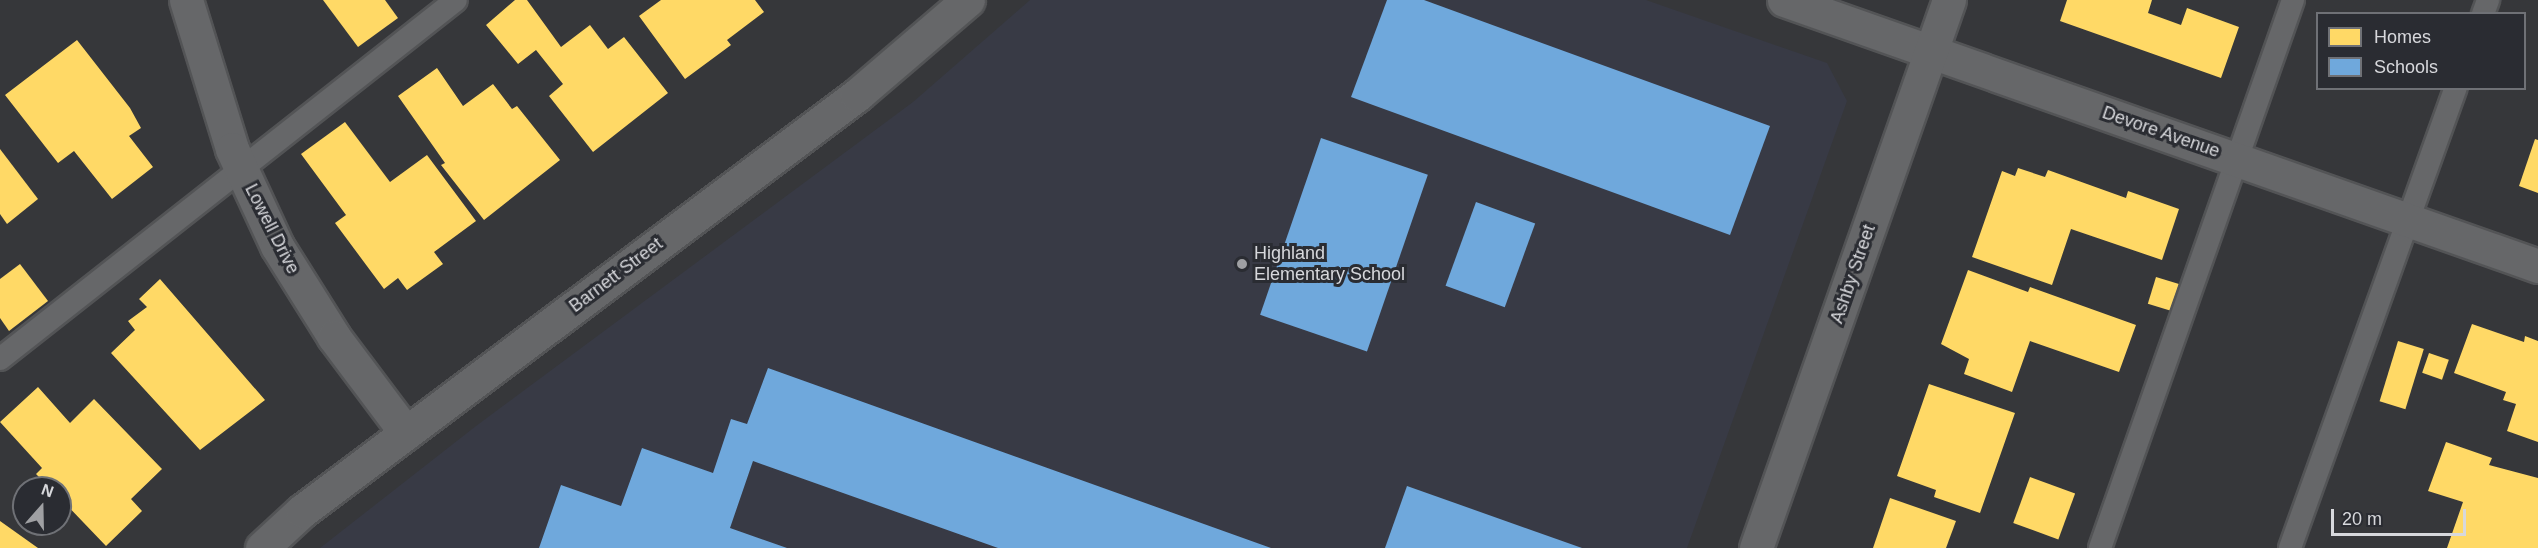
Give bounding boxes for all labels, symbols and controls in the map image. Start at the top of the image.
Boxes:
legend [2316,12,2526,90]
text: Homes [2374,27,2431,47]
text: Schools [2374,57,2438,77]
street label: Devore Avenue [2099,102,2223,162]
street label: Lowell Drive [240,180,304,278]
street label: Ashby Street [1826,222,1880,326]
street label: Barnett Street [565,233,667,317]
place label: Highland Elementary School [1254,243,1405,286]
marker: Highland Elementary School [1235,257,1249,271]
north arrow [12,476,72,536]
text: N [39,481,56,500]
scale bar [2334,497,2469,535]
text: 20 m [2342,509,2382,529]

